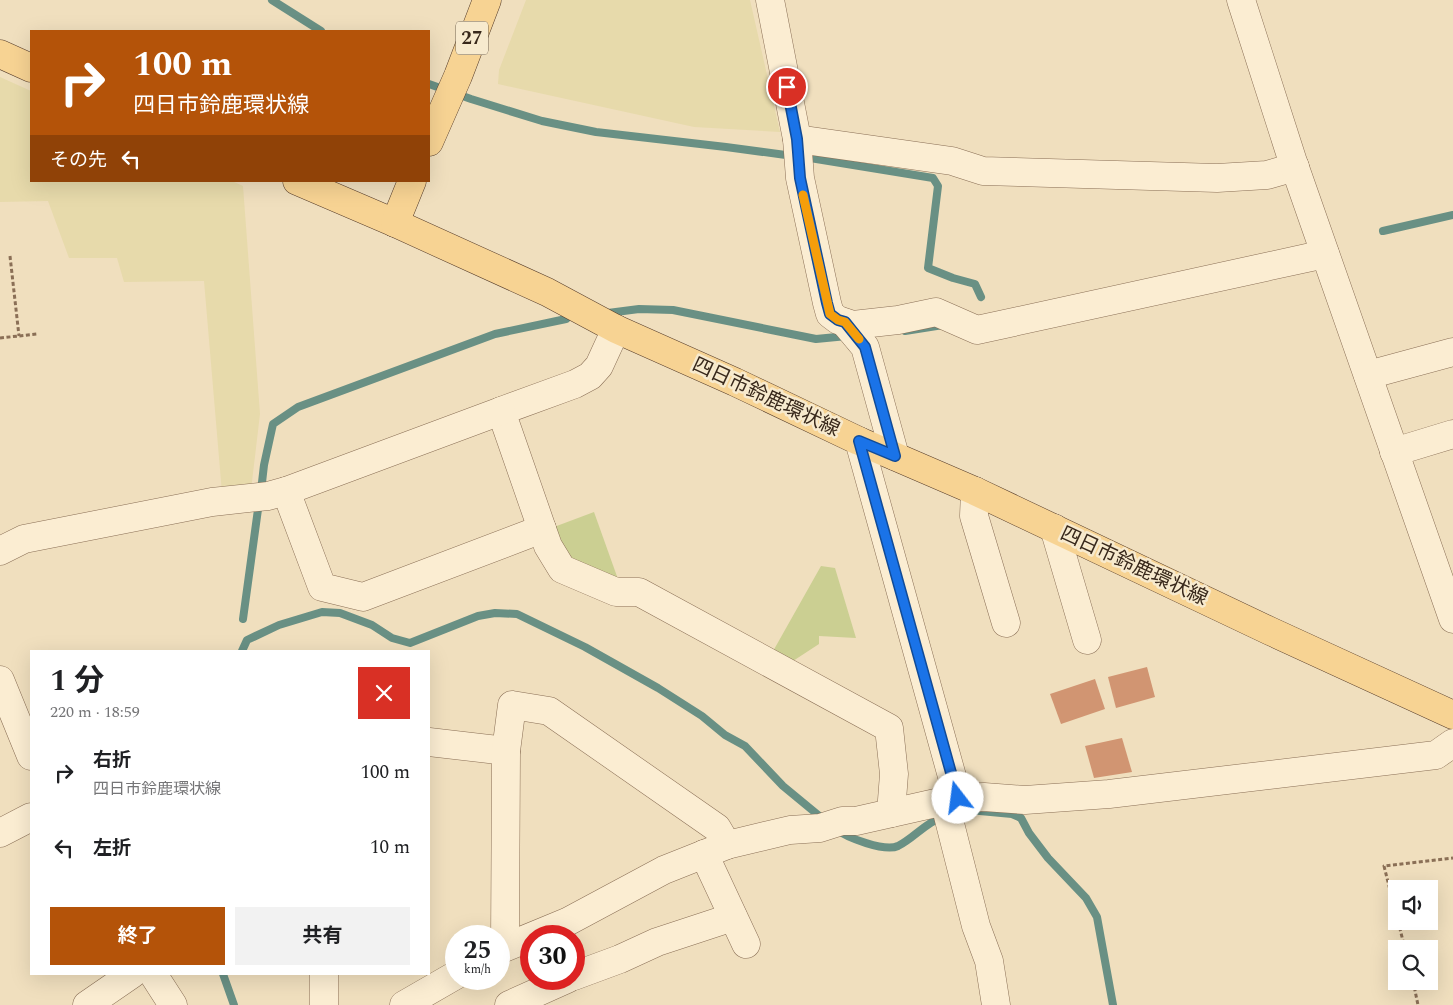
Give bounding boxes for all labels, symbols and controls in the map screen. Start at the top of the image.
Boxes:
road number: 27 [456,22,488,54]
text: 100 m [133,38,232,91]
icon: right [50,50,115,115]
pin [766,66,808,108]
icon: arrive [773,73,801,101]
text: 四日市鈴鹿環状線 [133,89,309,122]
icon: left [117,145,145,173]
text: その先 [50,146,107,175]
street label: 四日市鈴鹿環状線 [687,350,845,444]
street label: 四日市鈴鹿環状線 [1055,519,1213,613]
text: 1 分 [50,658,104,704]
button: close [358,667,410,719]
text: 220 m · 18:59 [50,700,140,724]
text: 右折 [93,746,131,775]
text: 100 m [360,758,410,787]
icon: right [50,759,78,787]
position arrow [931,771,983,823]
text: 四日市鈴鹿環状線 [93,777,221,801]
text: 10 m [370,833,410,862]
icon: left [50,834,78,862]
text: 左折 [93,834,131,863]
map controls [1388,880,1438,990]
button: sound [1388,880,1438,930]
button: 終了 [50,907,225,965]
button: 共有 [235,907,410,965]
speed limit sign: 30 [520,925,585,990]
text: 25 [463,932,492,970]
button: search [1388,940,1438,990]
text: km/h [464,960,491,979]

